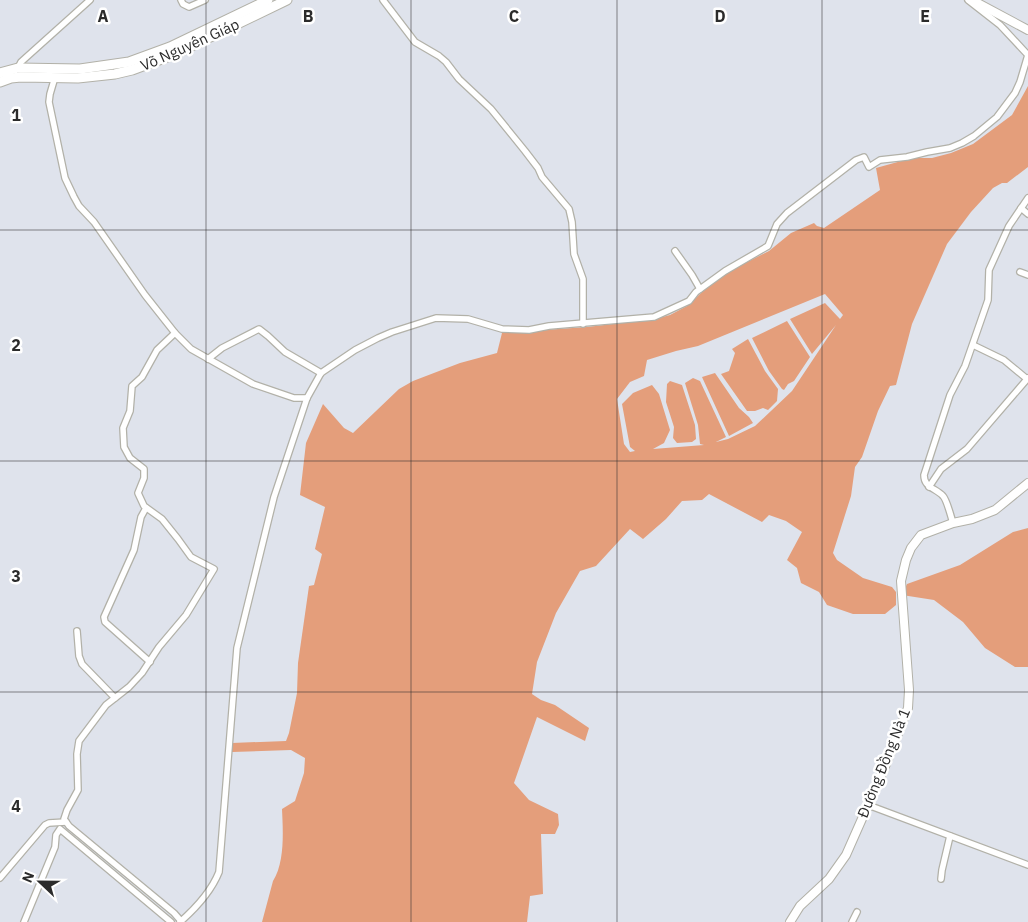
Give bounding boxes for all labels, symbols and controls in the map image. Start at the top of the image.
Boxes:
text: A [98,6,109,26]
text: B [303,6,314,26]
text: C [509,6,519,26]
text: D [714,6,726,26]
text: E [920,6,930,26]
street label: Võ Nguyên Giáp [137,14,242,75]
text: 1 [11,105,21,125]
text: 2 [11,335,21,355]
text: 3 [11,566,21,586]
street label: Đường Đồng Nà 1 [853,705,914,820]
text: 4 [11,796,21,816]
north arrow [15,857,65,907]
text: N [18,869,38,885]

